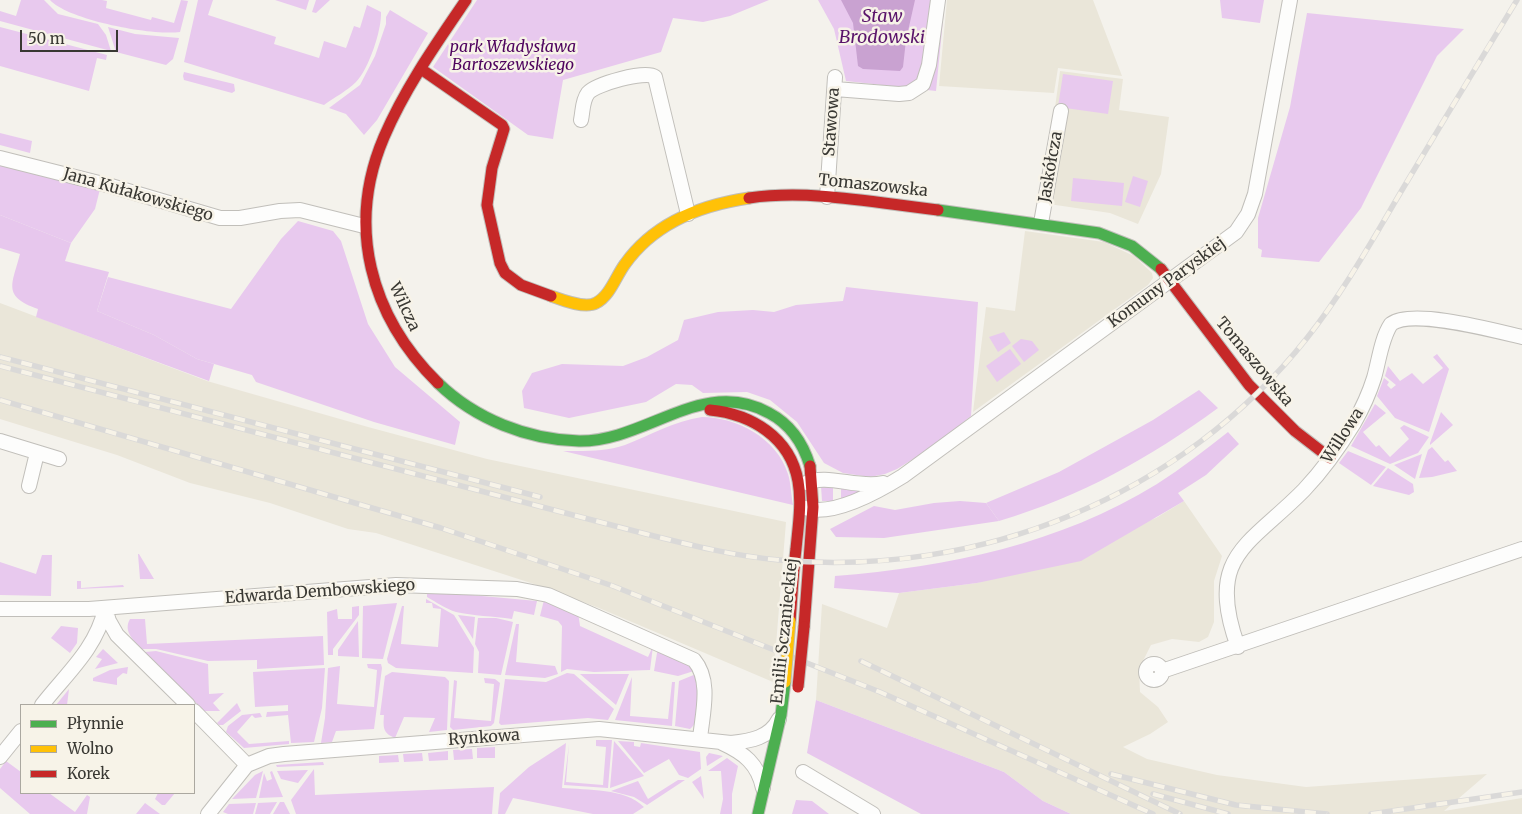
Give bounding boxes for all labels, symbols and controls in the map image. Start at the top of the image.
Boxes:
water label: Staw Brodowski [839,6,925,48]
scale bar [22,20,120,52]
text: 50 m [28,29,65,48]
park label: park Władysława Bartoszewskiego [450,37,576,75]
street label: Stawowa [820,87,844,157]
street label: Jaskółcza [1035,130,1067,204]
street label: Jana Kułakowskiego [61,164,215,226]
street label: Tomaszowska [817,171,929,201]
street label: Komuny Paryskiej [1104,234,1230,332]
street label: Wilcza [384,280,424,334]
street label: Tomaszowska [1211,314,1297,410]
street label: Willowa [1318,405,1368,467]
street label: Emilii Sczanieckiej [768,557,802,705]
street label: Edwarda Dembowskiego [224,576,416,608]
legend [20,704,195,794]
text: Płynnie [67,714,123,733]
street label: Rynkowa [447,726,521,750]
text: Wolno [67,739,113,758]
text: Korek [67,764,110,783]

